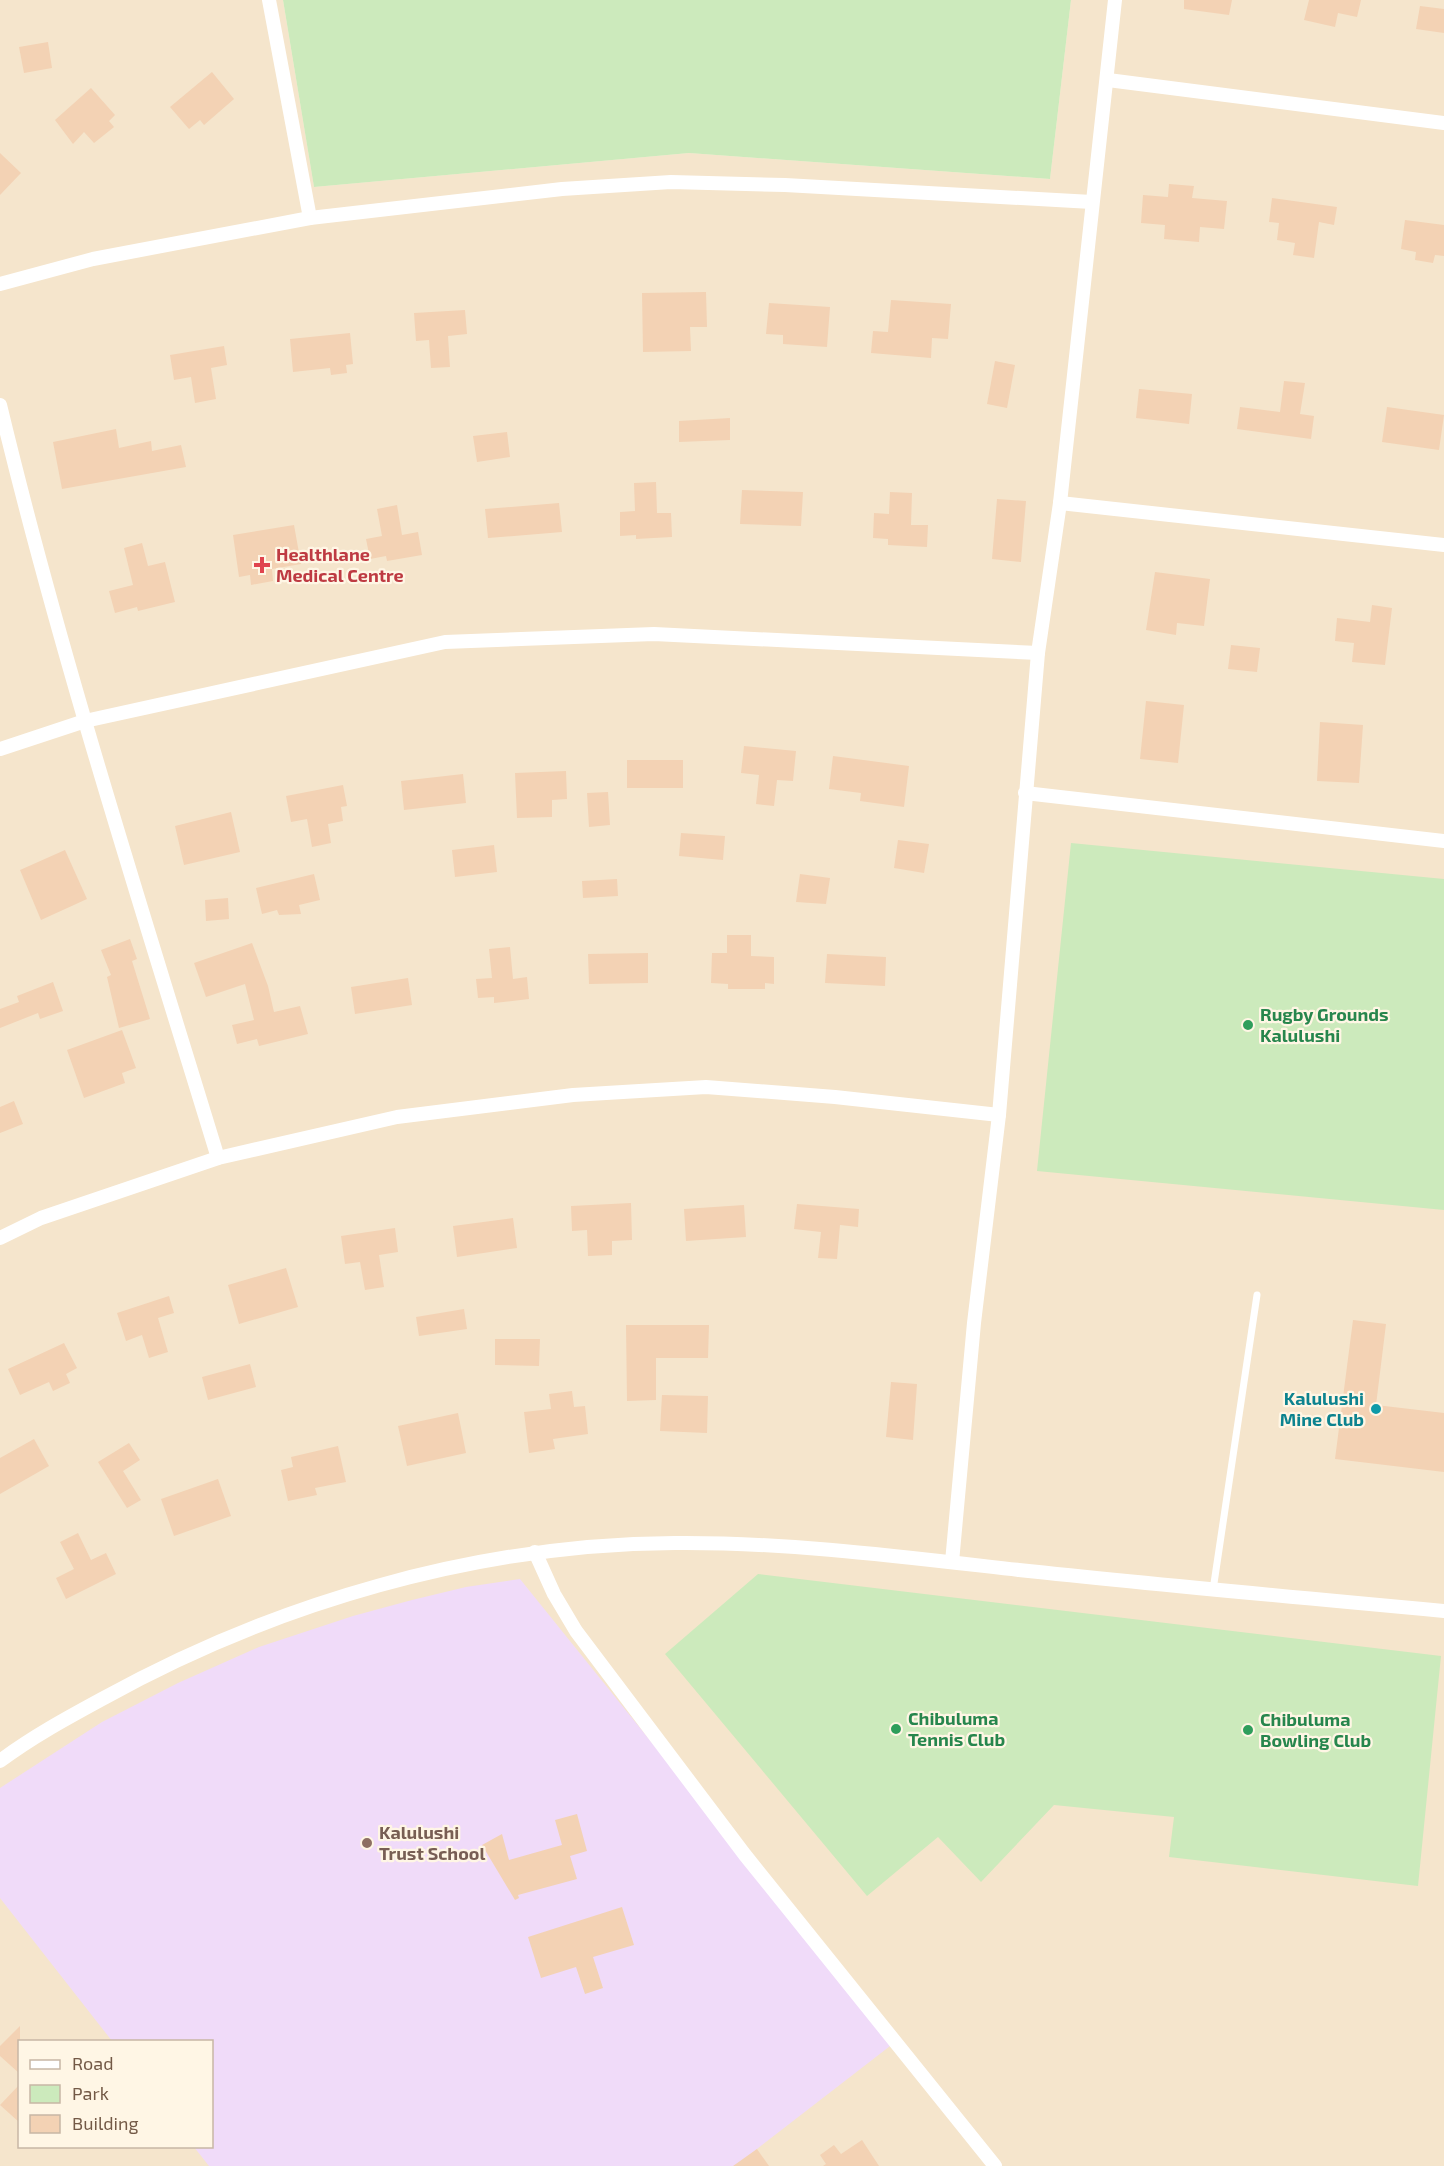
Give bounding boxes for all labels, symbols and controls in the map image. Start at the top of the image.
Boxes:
place label: Healthlane Medical Centre [276,543,404,586]
marker: Healthlane Medical Centre [253,556,271,574]
place label: Rugby Grounds Kalulushi [1260,1003,1389,1046]
marker: Rugby Grounds Kalulushi [1241,1018,1255,1032]
place label: Kalulushi Mine Club [1280,1387,1364,1430]
marker: Kalulushi Mine Club [1369,1402,1383,1416]
place label: Chibuluma Tennis Club [908,1707,1005,1750]
place label: Chibuluma Bowling Club [1260,1708,1371,1751]
marker: Chibuluma Tennis Club [889,1722,903,1736]
marker: Chibuluma Bowling Club [1241,1723,1255,1737]
place label: Kalulushi Trust School [379,1821,485,1864]
marker: Kalulushi Trust School [360,1836,374,1850]
legend [18,2040,213,2148]
text: Road [72,2052,113,2074]
text: Park [72,2082,109,2104]
text: Building [72,2112,139,2134]

